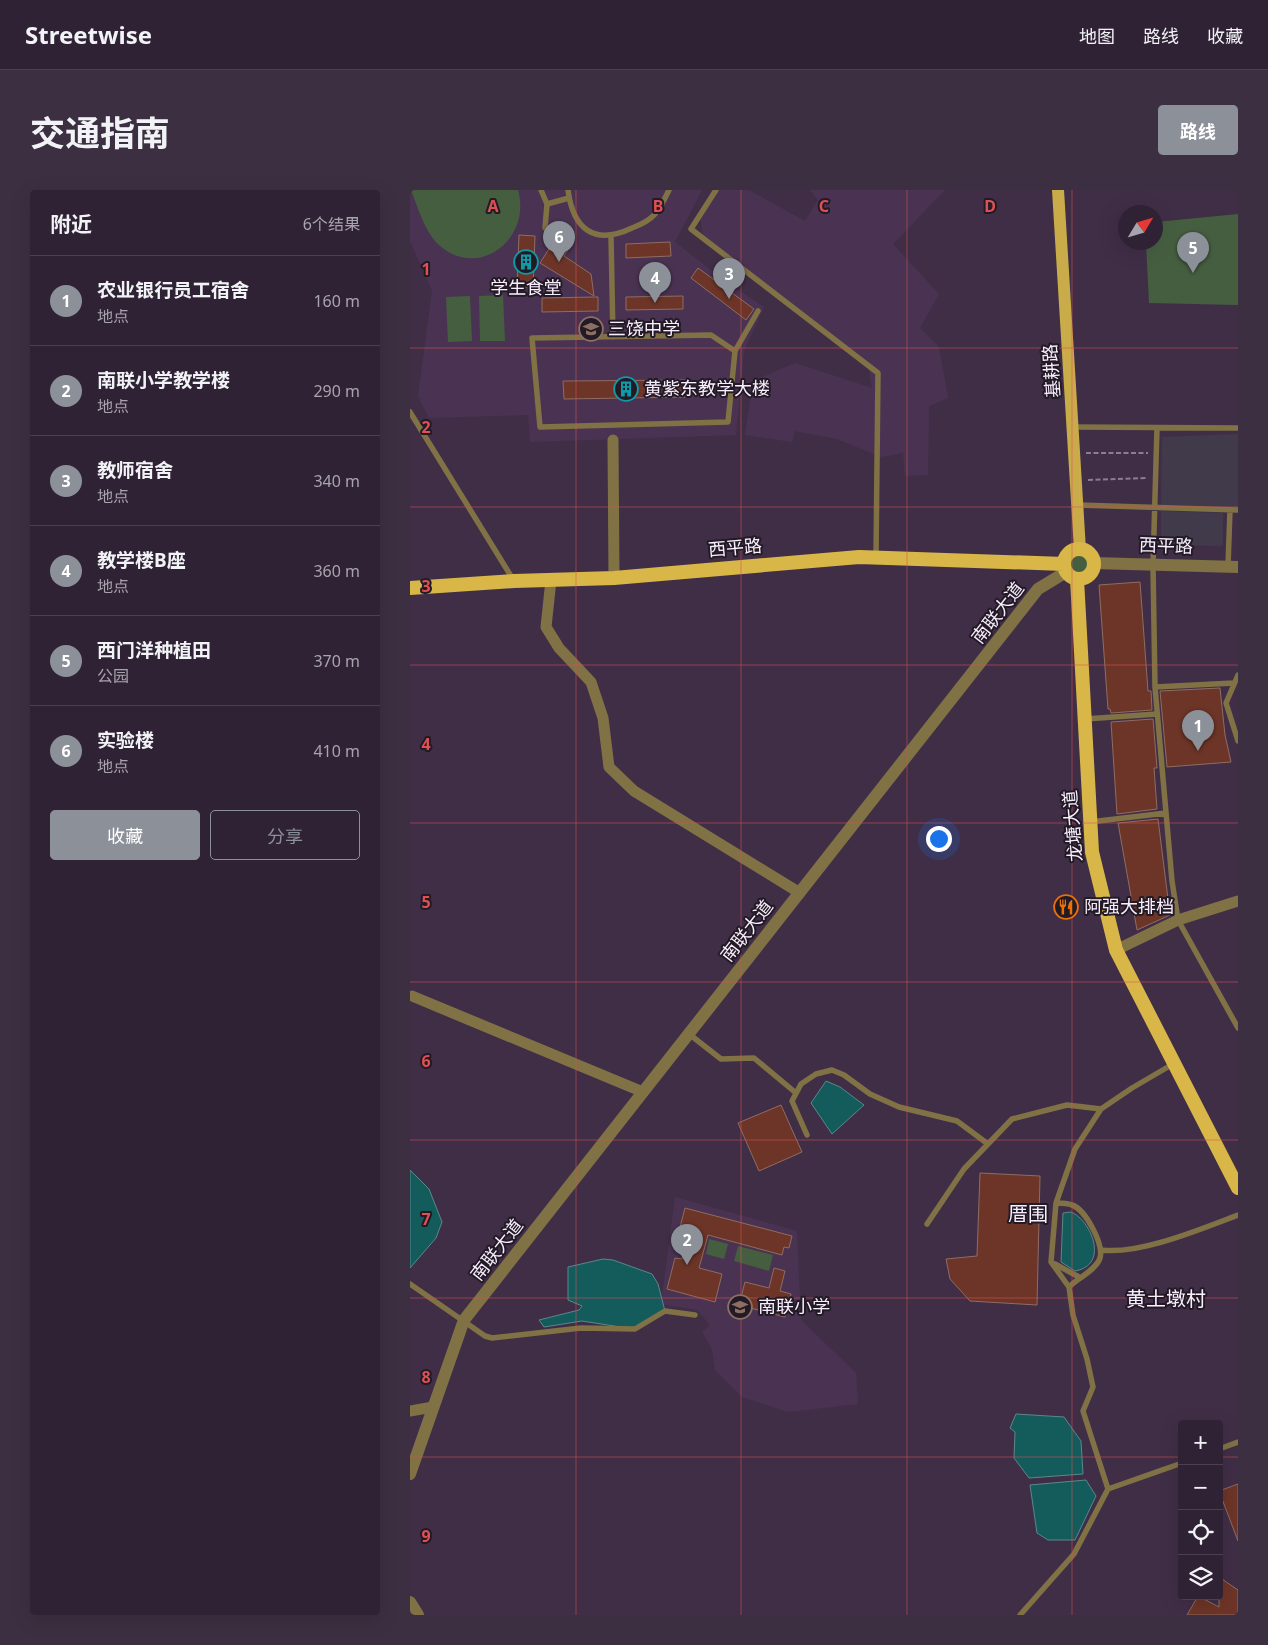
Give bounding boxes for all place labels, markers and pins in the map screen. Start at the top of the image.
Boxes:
pin: 6 [543,221,575,262]
pin: 5 [1177,232,1209,273]
building icon: 学生食堂 [513,249,539,275]
pin: 3 [713,258,745,299]
pin: 4 [639,262,671,303]
place label: 学生食堂 [490,275,562,299]
school or university icon: 三饶中学 [578,316,604,342]
place label: 三饶中学 [608,316,680,340]
building icon: 黄紫东教学大楼 [613,376,639,402]
place label: 黄紫东教学大楼 [644,376,770,400]
pin: 1 [1182,710,1214,751]
restaurant icon: 阿强大排档 [1053,894,1079,920]
place label: 阿强大排档 [1084,894,1174,918]
pin: 2 [671,1224,703,1265]
school or university icon: 南联小学 [727,1294,753,1320]
place label: 南联小学 [758,1294,830,1318]

